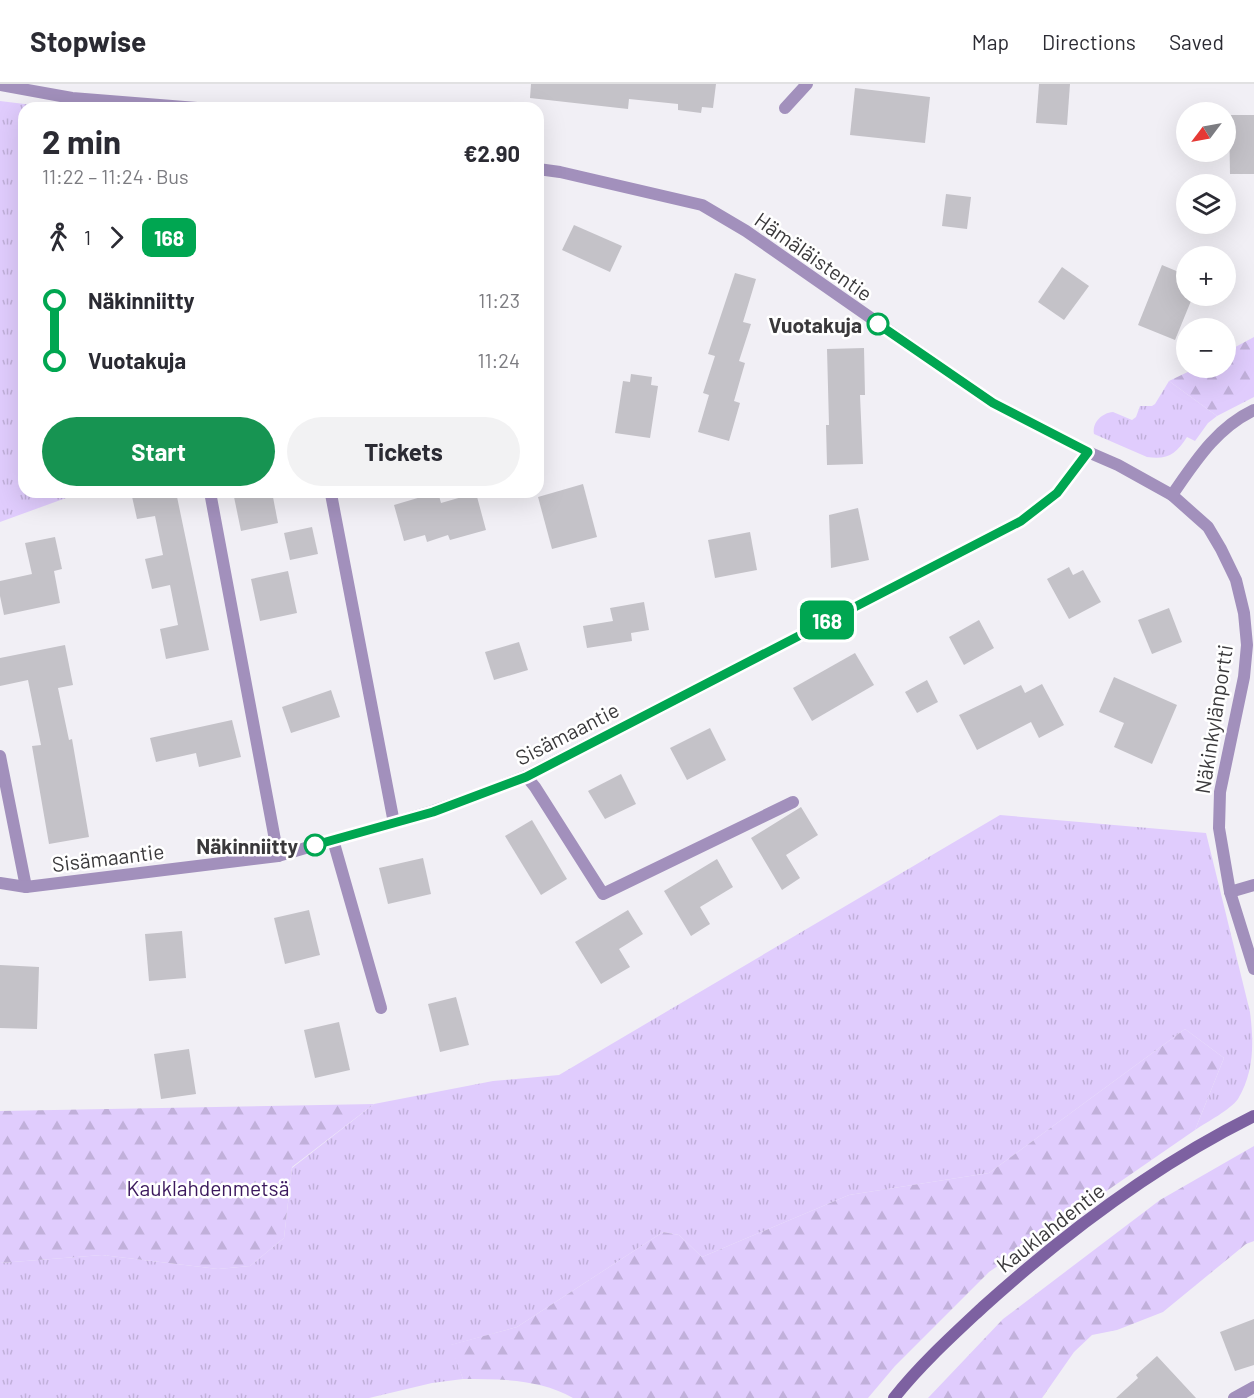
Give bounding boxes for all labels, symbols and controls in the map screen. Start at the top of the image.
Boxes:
text: Stopwise [30,24,146,58]
text: Map [972,29,1009,54]
text: Directions [1042,29,1136,54]
text: Saved [1169,29,1224,54]
north arrow [1176,102,1236,162]
map controls [1176,102,1236,378]
text: 2 min [42,121,121,161]
text: €2.90 [464,140,520,166]
text: 11:22 – 11:24 · Bus [42,164,189,188]
button: layers [1176,174,1236,234]
street label: Hämäläistentie [751,206,877,306]
icon: walk [42,221,75,254]
icon: forward [100,221,133,254]
text: 1 [84,225,91,249]
text: 168 [154,225,184,250]
button: + [1176,246,1236,306]
text: Näkinniitty [88,287,195,313]
text: 11:23 [478,288,520,312]
place label: Vuotakuja [768,312,862,337]
marker: Vuotakuja [867,313,889,335]
button: − [1176,318,1236,378]
text: Vuotakuja [88,347,186,373]
text: 11:24 [477,348,520,372]
button: Start [42,417,275,486]
button: Tickets [287,417,520,486]
line badge: 168 [792,600,862,640]
text: 168 [812,608,842,633]
street label: Näkinkylänportti [1189,643,1237,795]
street label: Sisämaantie [511,696,623,770]
place label: Näkinniitty [196,833,298,858]
marker: Näkinniitty [304,834,326,856]
street label: Sisämaantie [51,838,165,876]
park label: Kauklahdenmetsä [127,1175,289,1200]
street label: Kauklahdentie [991,1177,1109,1277]

